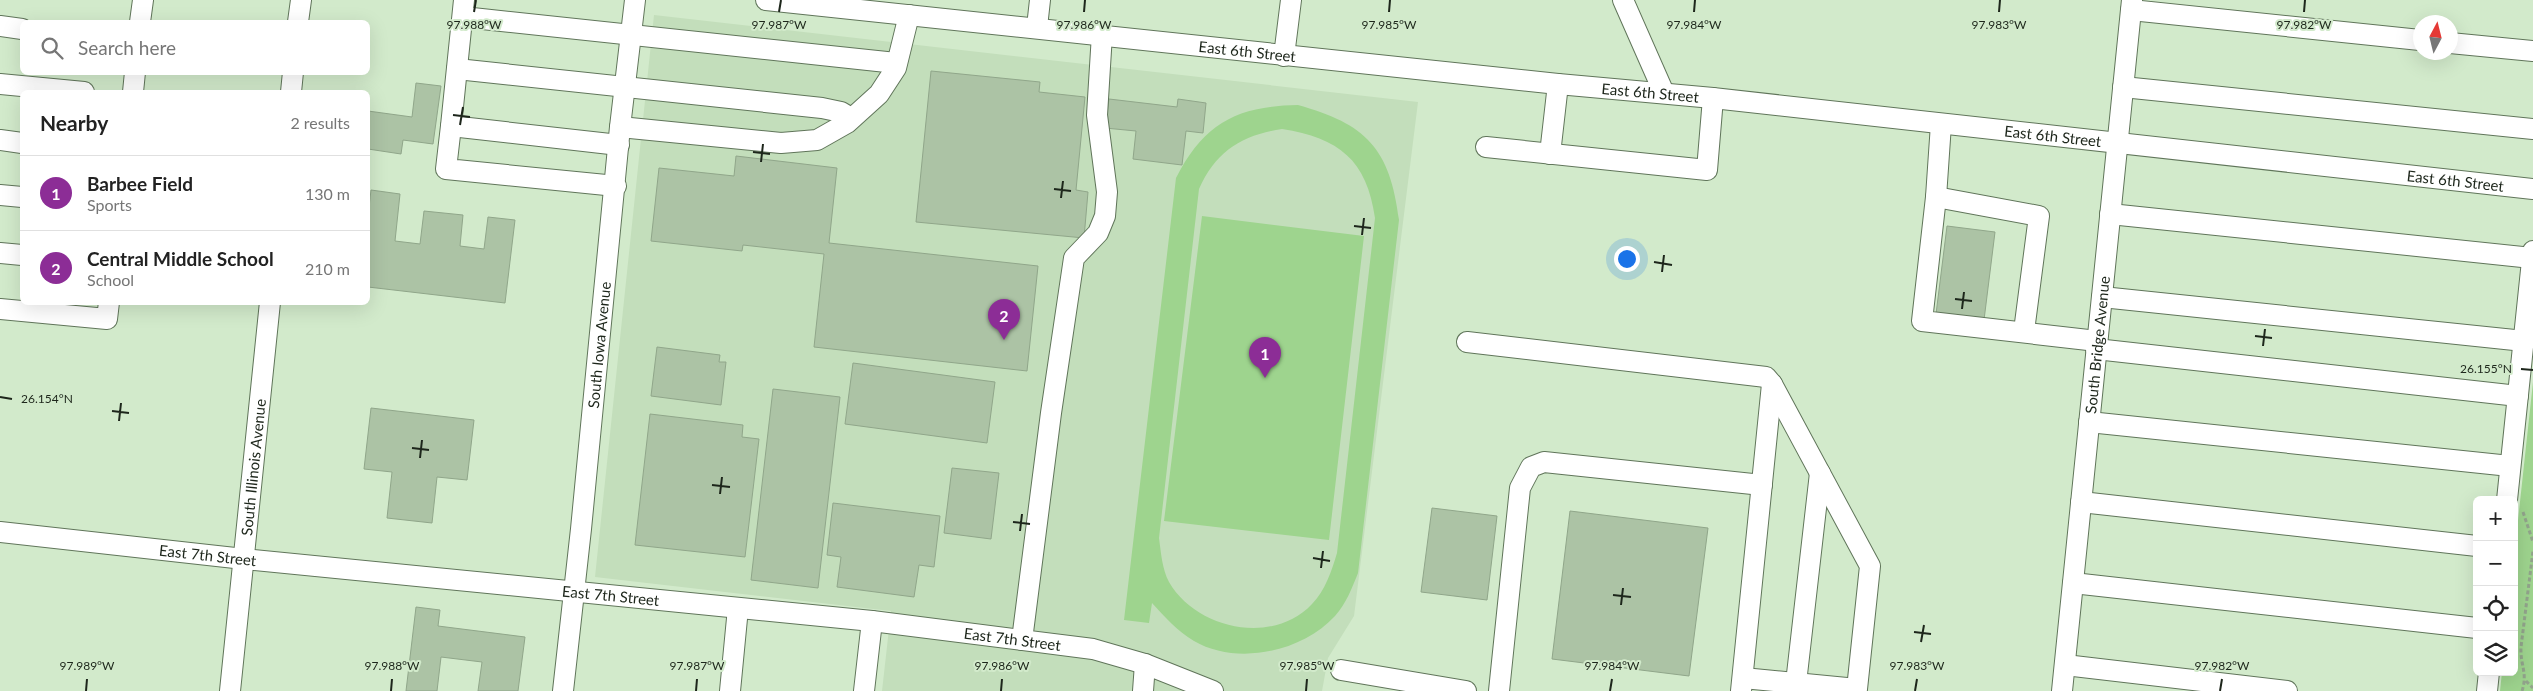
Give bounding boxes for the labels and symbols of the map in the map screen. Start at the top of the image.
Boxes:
north arrow [2413,15,2458,60]
text: 97.988°W [446,17,502,32]
text: 97.987°W [751,17,807,32]
text: 97.986°W [1056,17,1112,32]
text: 97.985°W [1361,17,1417,32]
text: 97.984°W [1666,17,1722,32]
text: 97.983°W [1971,17,2027,32]
text: 97.982°W [2276,17,2332,32]
street label: East 6th Street [1198,37,1297,65]
street label: East 6th Street [1601,79,1700,106]
street label: East 6th Street [2003,121,2103,150]
street label: East 6th Street [2406,166,2505,195]
your location [1614,246,1640,272]
street label: South Bridge Avenue [2081,275,2113,414]
street label: South Iowa Avenue [584,281,614,409]
pin: 2 [988,299,1020,340]
pin: 1 [1249,337,1281,378]
text: 26.155°N [2460,361,2512,376]
text: 26.154°N [21,391,73,406]
street label: South Illinois Avenue [237,398,269,536]
street label: East 7th Street [158,541,258,569]
street label: East 7th Street [561,581,661,609]
street label: East 7th Street [963,624,1063,654]
text: 97.989°W [59,658,115,673]
text: 97.988°W [364,658,420,673]
text: 97.987°W [669,658,725,673]
text: 97.986°W [974,658,1030,673]
text: 97.985°W [1279,658,1335,673]
text: 97.984°W [1584,658,1640,673]
text: 97.983°W [1889,658,1945,673]
text: 97.982°W [2194,658,2250,673]

